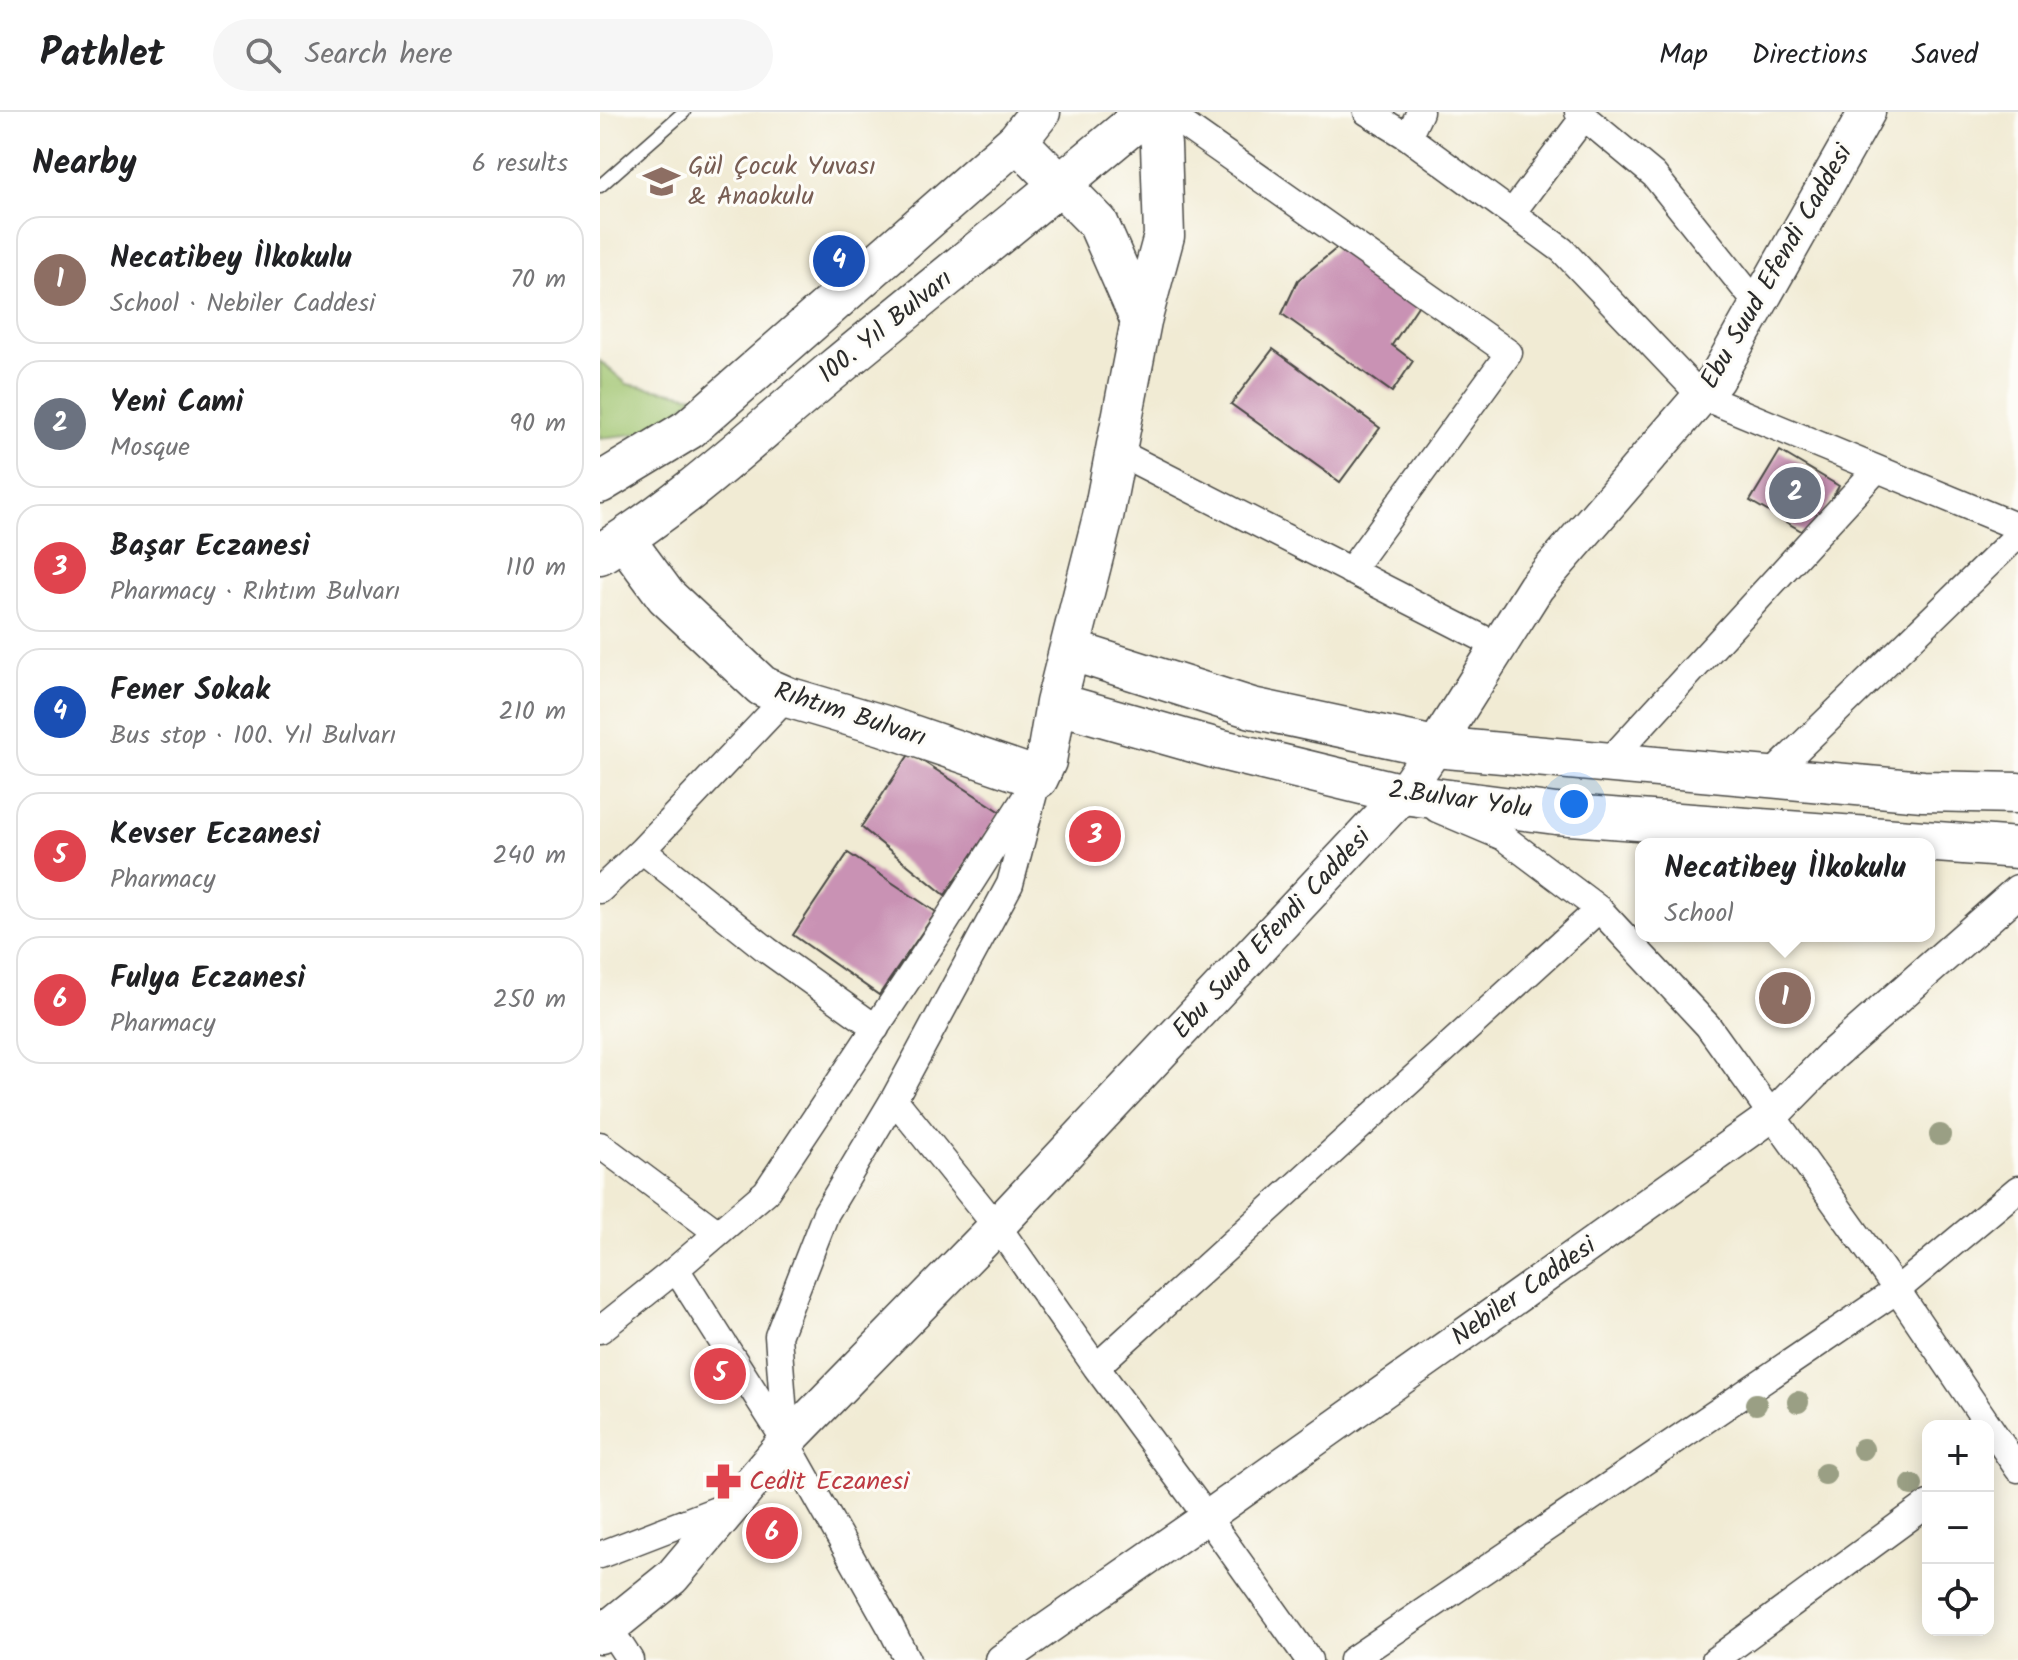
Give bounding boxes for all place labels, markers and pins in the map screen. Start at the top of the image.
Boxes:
place label: Gül Çocuk Yuvası & Anaokulu [688,146,876,218]
school or university icon: Gül Çocuk Yuvası & Anaokulu [643,163,681,201]
pin: 4 [813,231,865,291]
pin: 2 [1769,463,1821,523]
pin: 3 [1069,806,1121,866]
pin: 1 [1759,968,1811,1028]
pin: 5 [694,1344,746,1404]
place label: Cedit Eczanesi [749,1461,911,1503]
pharmacy icon: Cedit Eczanesi [704,1463,742,1501]
pin: 6 [746,1503,798,1563]

